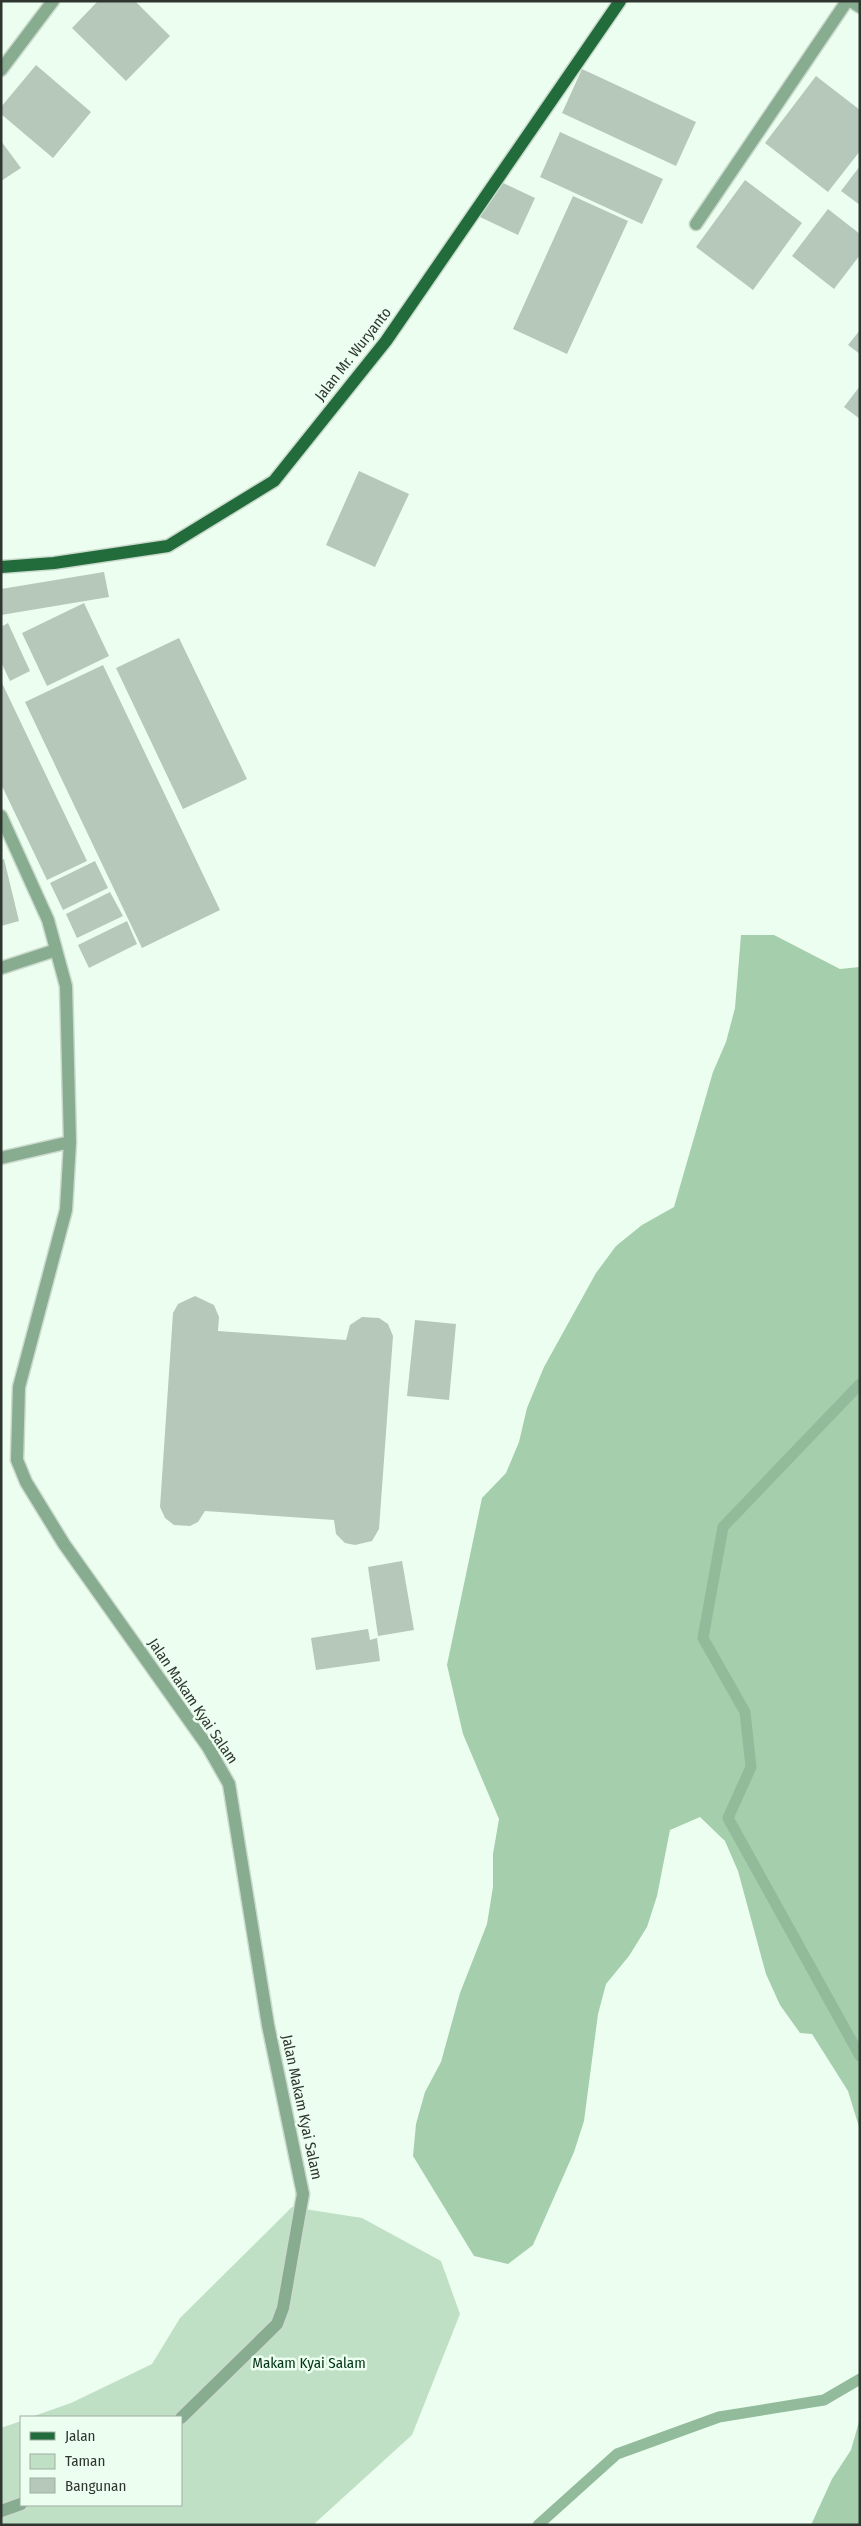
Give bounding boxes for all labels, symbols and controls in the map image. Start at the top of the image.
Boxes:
street label: Jalan Mr. Wuryanto [311,304,395,404]
street label: Jalan Makam Kyai Salam [144,1635,242,1767]
street label: Jalan Makam Kyai Salam [278,2033,326,2181]
park label: Makam Kyai Salam [252,2354,366,2372]
legend [20,2416,182,2506]
text: Jalan [65,2427,95,2445]
text: Taman [65,2452,105,2470]
text: Bangunan [65,2477,126,2495]

